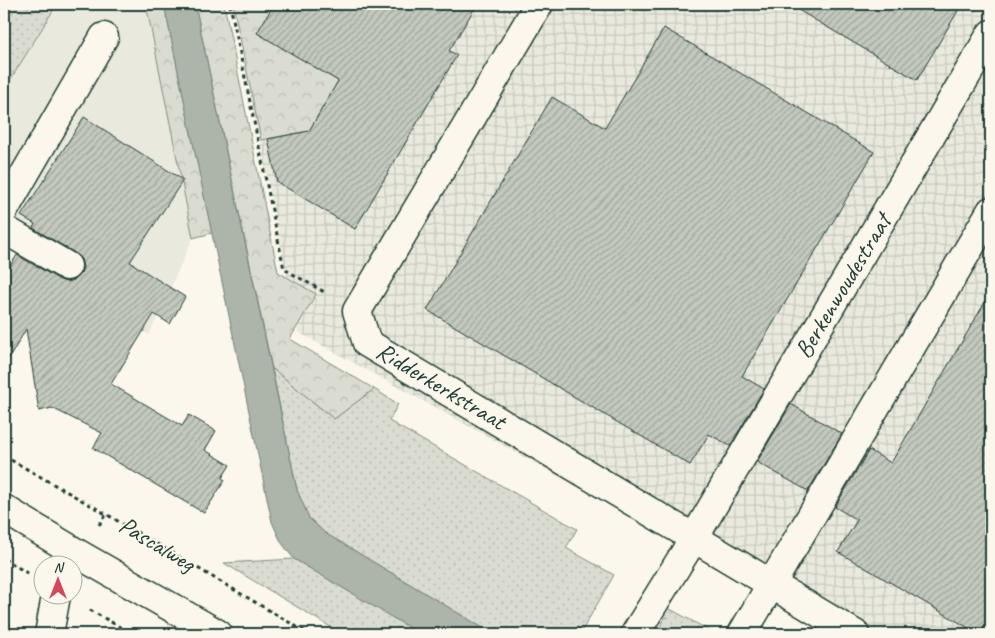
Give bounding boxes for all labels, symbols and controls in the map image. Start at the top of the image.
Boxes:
street label: Berkenwoudestraat [787,205,901,364]
street label: Ridderkerkstraat [370,335,514,439]
street label: Pascalweg [113,509,203,580]
north arrow [32,556,82,606]
text: N [54,559,65,576]

